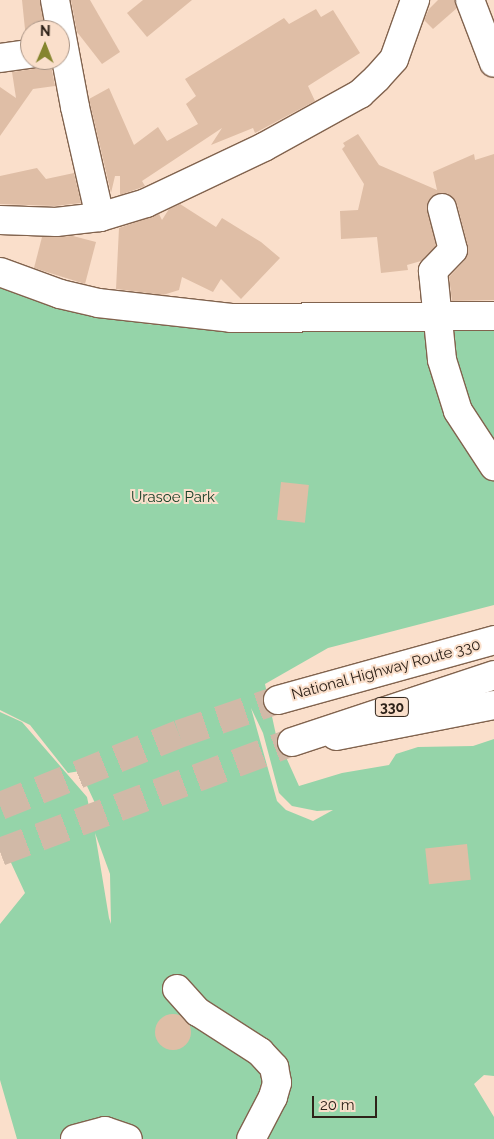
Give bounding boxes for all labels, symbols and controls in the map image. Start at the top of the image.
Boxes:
north arrow [20,20,70,70]
text: N [40,23,51,39]
park label: Urasoe Park [131,489,215,507]
street label: National Highway Route 330 [289,636,483,704]
road number: 330 [374,696,410,719]
scale bar [314,1086,379,1118]
text: 20 m [320,1096,355,1114]

